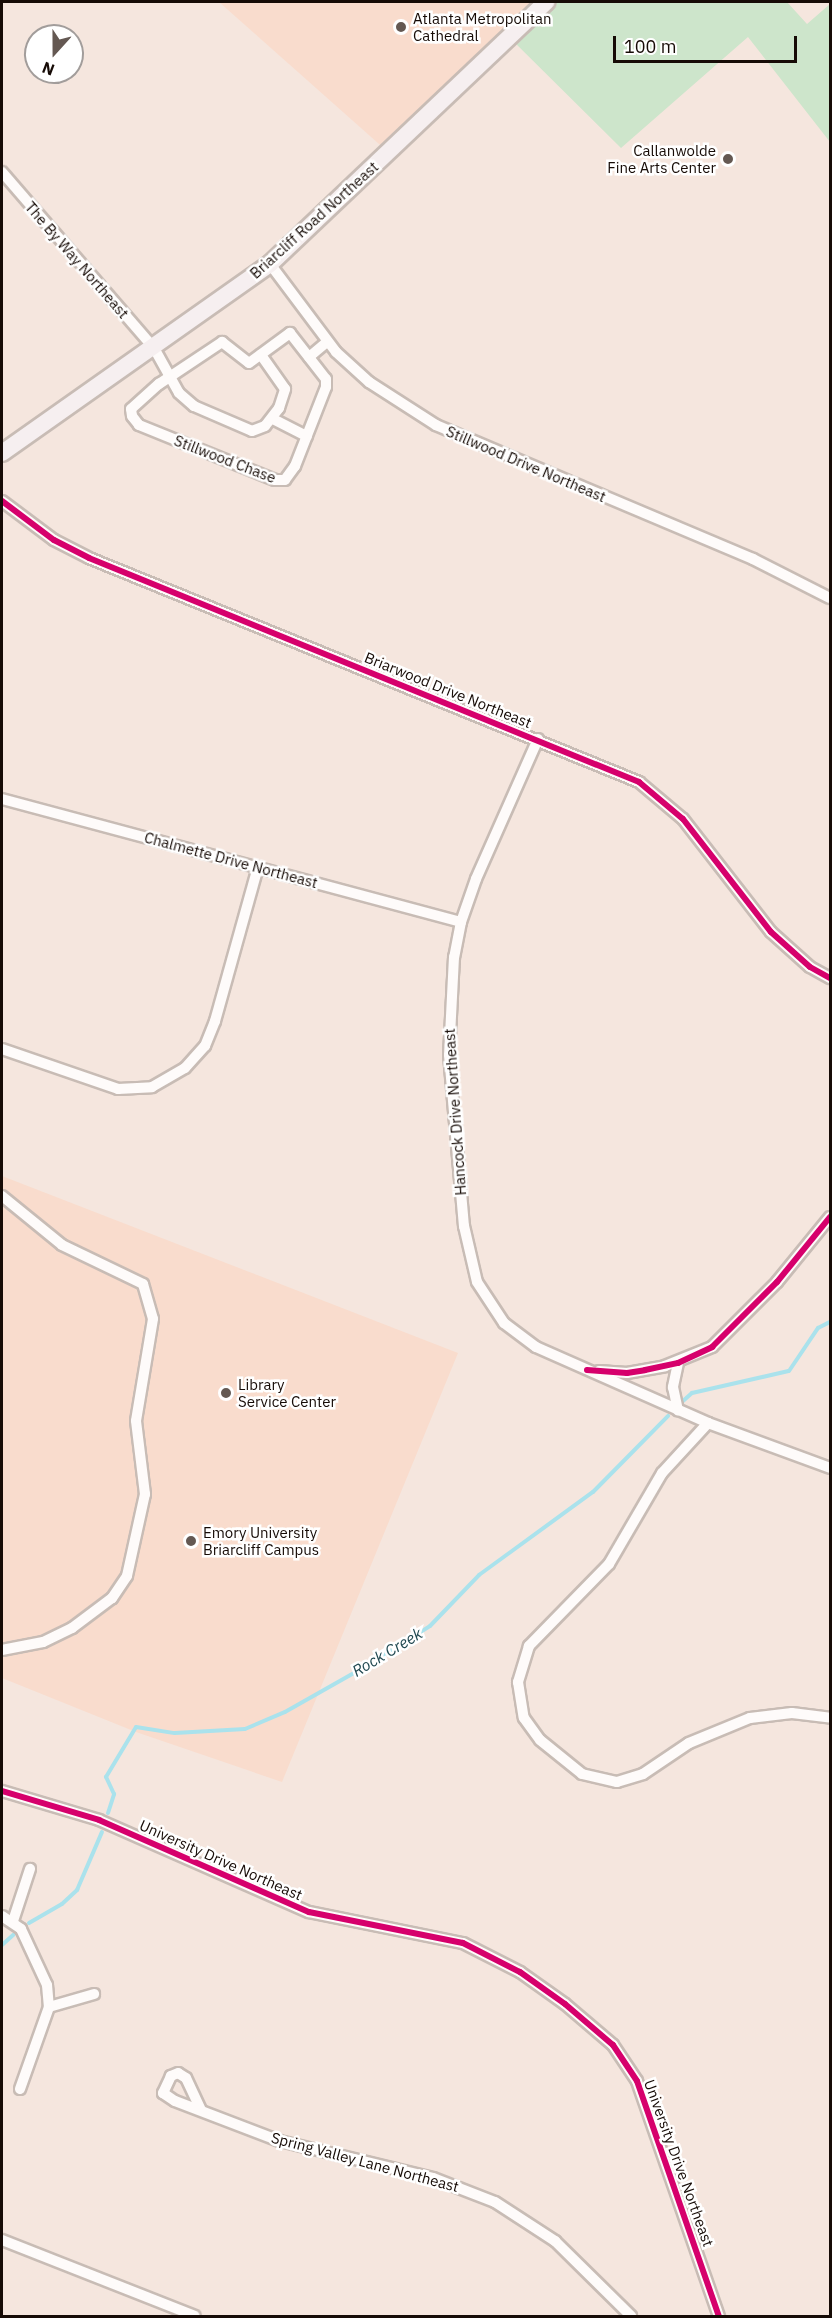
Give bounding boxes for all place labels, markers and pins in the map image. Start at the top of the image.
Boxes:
place label: Atlanta Metropolitan Cathedral [413,9,551,44]
marker: Atlanta Metropolitan Cathedral [394,20,408,34]
place label: Callanwolde Fine Arts Center [607,141,716,176]
marker: Callanwolde Fine Arts Center [721,152,735,166]
place label: Library Service Center [238,1375,336,1410]
marker: Library Service Center [219,1386,233,1400]
place label: Emory University Briarcliff Campus [203,1523,319,1558]
marker: Emory University Briarcliff Campus [184,1534,198,1548]

